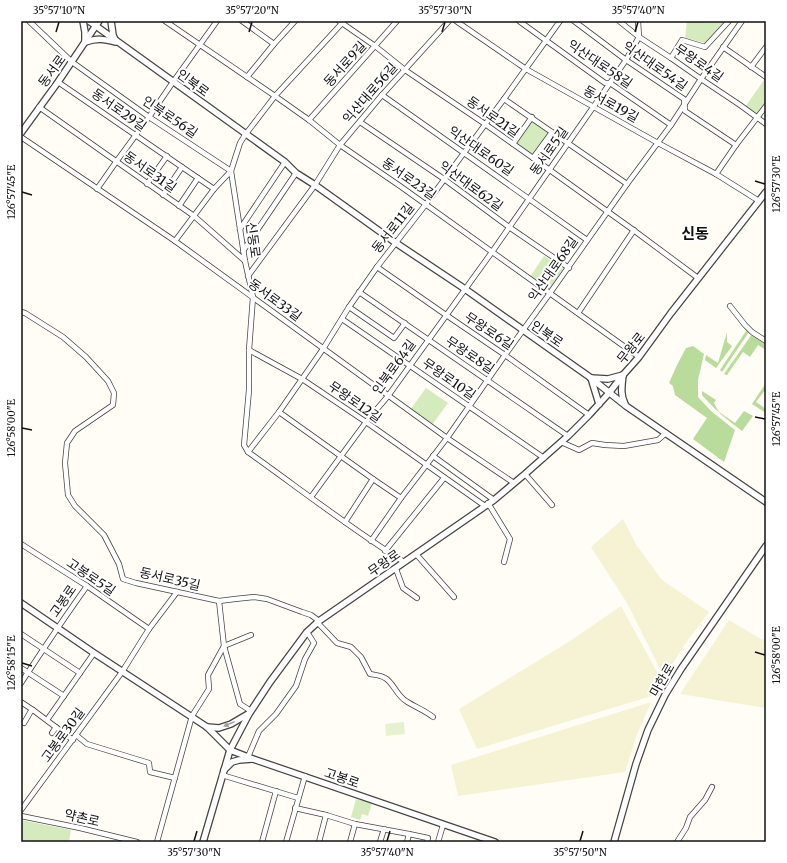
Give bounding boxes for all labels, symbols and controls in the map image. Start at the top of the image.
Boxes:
text: 35°57'10"N [33,4,85,17]
text: 35°57'20"N [225,4,279,17]
text: 35°57'30"N [418,4,472,17]
text: 35°57'40"N [612,4,665,17]
street label: 익산대로58길 [564,36,636,92]
street label: 익산대로54길 [619,37,691,95]
street label: 동서로9길 [320,38,370,90]
street label: 무왕로4길 [671,40,727,86]
street label: 동서로 [35,51,69,91]
street label: 익산대로56길 [339,59,401,127]
street label: 인북로 [173,66,213,100]
street label: 동서로19길 [580,82,642,126]
street label: 동서로29길 [88,85,150,135]
street label: 인북로56길 [139,92,201,142]
street label: 동서로21길 [463,93,523,141]
street label: 익산대로60길 [445,122,517,180]
street label: 동서로5길 [526,123,572,179]
street label: 동서로31길 [120,148,180,196]
street label: 동서로23길 [379,154,439,204]
text: 126°57'30"E [770,155,783,212]
street label: 익산대로62길 [436,157,506,215]
text: 126°57'45"E [5,164,18,219]
street label: 동서로11길 [368,199,418,257]
street label: 신동로 [242,221,264,259]
district label: 신동 [681,224,709,243]
street label: 익산대로68길 [524,233,582,305]
street label: 동서로33길 [245,275,305,325]
street label: 무왕로6길 [461,308,517,354]
street label: 인북로 [527,317,567,351]
street label: 무왕로 [613,329,649,367]
street label: 무왕로8길 [442,332,498,378]
street label: 인북로64길 [368,336,420,398]
street label: 무왕로10길 [419,354,479,404]
street label: 무왕로12길 [325,377,385,427]
text: 126°57'45"E [770,391,783,446]
text: 126°58'00"E [5,398,18,457]
street label: 무왕로 [364,546,404,580]
street label: 고봉로5길 [63,554,119,600]
street label: 동서로35길 [138,564,202,594]
street label: 고봉로 [46,581,80,621]
text: 126°58'00"E [770,625,783,684]
text: 126°58'15"E [5,635,18,690]
street label: 마한로 [646,660,678,700]
street label: 고봉로30길 [37,704,89,766]
one-way arrow [222,722,234,728]
street label: 고봉로 [322,764,362,792]
street label: 약촌로 [63,806,101,830]
text: 35°57'30"N [167,846,221,859]
text: 35°57'40"N [361,846,414,859]
text: 35°57'50"N [553,846,607,859]

